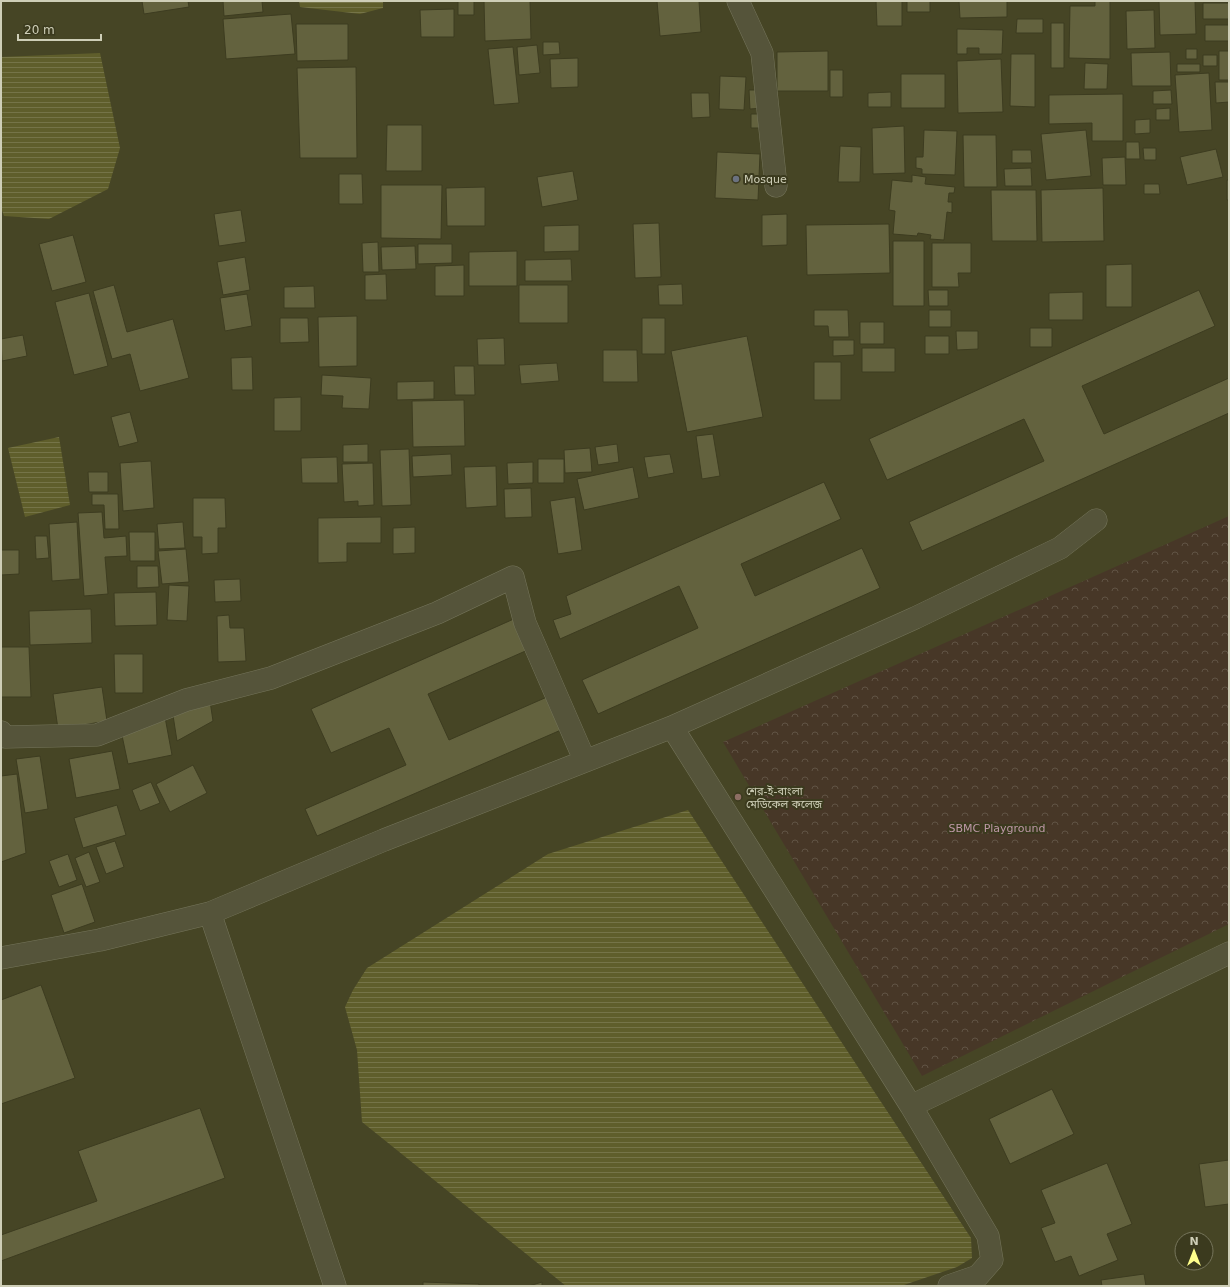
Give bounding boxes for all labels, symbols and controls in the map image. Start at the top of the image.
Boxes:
scale bar [18,16,101,42]
text: 20 m [24,23,55,37]
place label: Mosque [744,173,787,186]
marker: Mosque [731,174,741,184]
place label: শের-ই-বাংলা মেডিকেল কলেজ [746,785,823,811]
marker: শের-ই-বাংলা মেডিকেল কলেজ [733,792,743,802]
park label: SBMC Playground [948,822,1046,835]
north arrow [1174,1231,1214,1271]
text: N [1189,1235,1199,1248]

